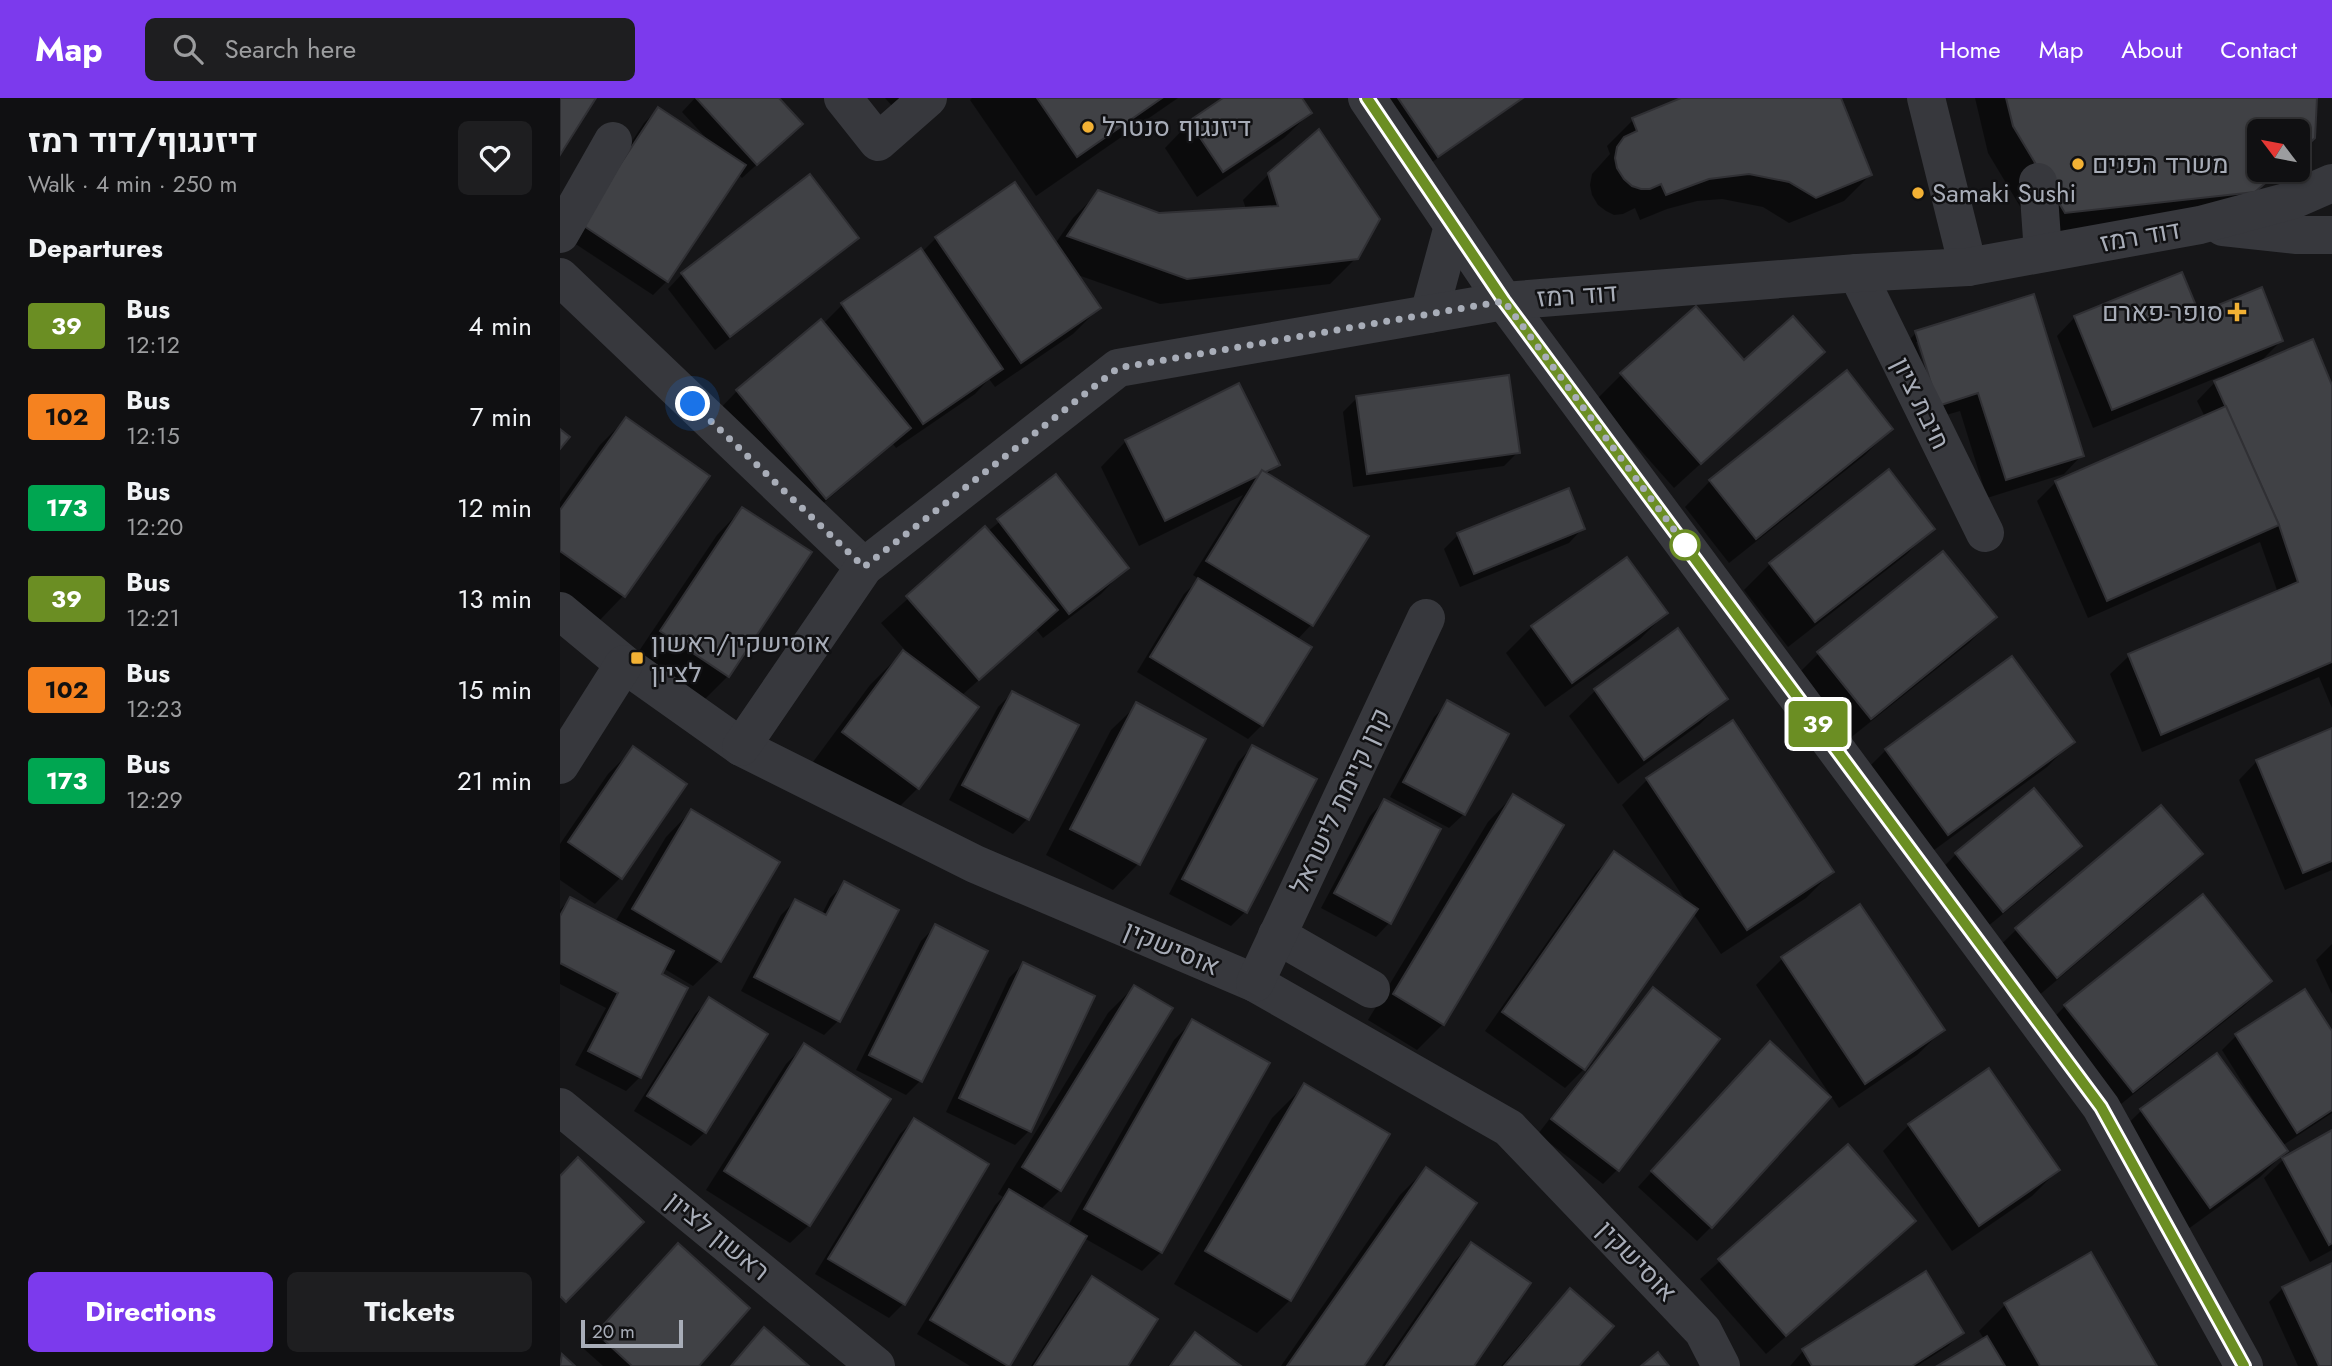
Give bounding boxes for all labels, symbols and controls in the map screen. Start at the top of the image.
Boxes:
search box [145,18,635,81]
text: Map [35,26,103,73]
icon: search [169,30,207,68]
text: Search here [225,30,356,68]
text: Home [1939,32,2001,67]
text: Map [2039,32,2083,67]
text: About [2121,32,2182,67]
text: Contact [2220,32,2297,67]
place label: דיזנגוף סנטרל [1102,108,1251,146]
text: דיזנגוף/דוד רמז [28,117,258,164]
marker: דיזנגוף סנטרל [1080,119,1096,135]
north arrow [2247,119,2310,182]
map controls [2247,119,2310,182]
button: heart [458,121,532,195]
place label: משרד הפנים [2092,145,2229,183]
marker: משרד הפנים [2070,156,2086,172]
text: Walk · 4 min · 250 m [28,167,237,201]
place label: Samaki Sushi [1932,174,2076,212]
marker: Samaki Sushi [1910,185,1926,201]
street label: דוד רמז [2097,210,2183,262]
text: Departures [28,229,163,267]
street label: דוד רמז [1535,273,1619,317]
text: Bus [126,290,170,328]
place label: סופר-פארם [2102,293,2223,331]
marker: סופר-פארם [2229,304,2245,320]
text: 4 min [468,307,532,345]
text: 39 [51,308,82,343]
text: 12:12 [126,328,180,362]
street label: חיבת ציון [1882,350,1960,456]
text: Bus [126,381,170,419]
your location [675,386,710,421]
text: 7 min [470,398,532,436]
text: 102 [45,399,88,434]
text: 12:15 [126,419,180,453]
text: Bus [126,472,170,510]
text: 12 min [457,489,532,527]
text: 173 [46,490,87,525]
text: 12:20 [126,510,183,544]
unlabelled marker [1670,530,1700,560]
text: Bus [126,563,170,601]
text: 13 min [458,580,532,618]
text: 39 [51,581,82,616]
text: 12:21 [126,601,180,635]
place label: אוסישקין/ראשון לציון [651,624,831,692]
marker: אוסישקין/ראשון לציון [629,650,645,666]
text: Bus [126,654,170,692]
text: 15 min [457,671,532,709]
text: 102 [45,672,88,707]
text: 12:23 [126,692,182,726]
line badge: 39 [1786,701,1850,747]
street label: קרן קיימת לישראל [1280,702,1400,900]
text: 39 [1803,706,1833,741]
text: Bus [126,745,170,783]
text: 21 min [457,762,532,800]
text: 173 [46,763,87,798]
text: 12:29 [126,783,183,817]
street label: אוסישקין [1118,911,1226,985]
street label: ראשון לציון [658,1182,778,1290]
street label: אוסישקין [1588,1212,1686,1310]
button: Directions [28,1272,273,1352]
button: Tickets [287,1272,532,1352]
scale bar [581,1317,682,1349]
text: 20 m [592,1318,635,1345]

